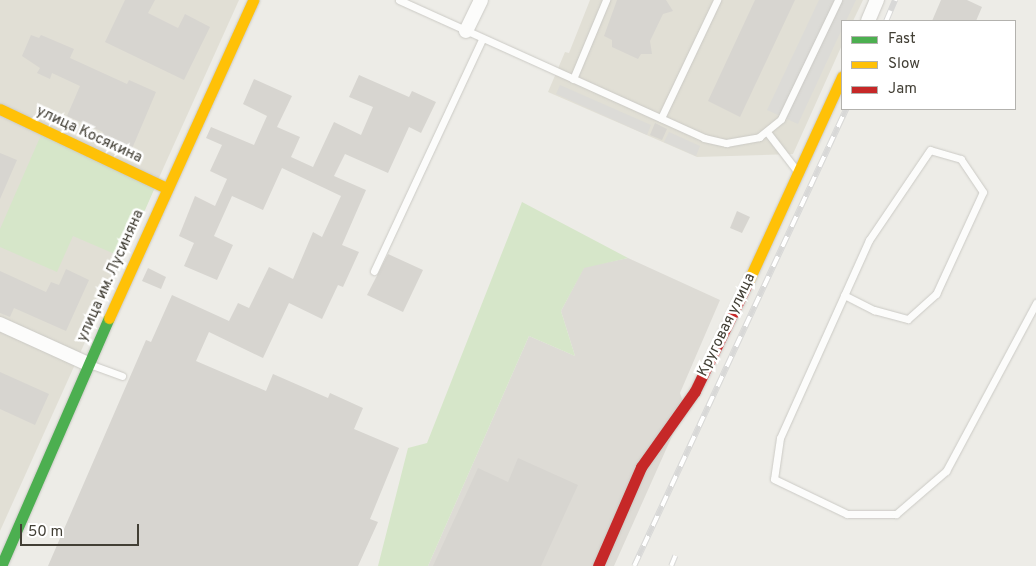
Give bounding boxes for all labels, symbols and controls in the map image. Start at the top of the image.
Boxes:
legend [841,20,1016,110]
text: Fast [888,30,916,49]
text: Slow [888,55,920,74]
text: Jam [888,80,917,99]
street label: улица Косякина [33,103,145,167]
street label: улица им. Лусиняна [74,207,148,345]
street label: Круговая улица [694,270,760,380]
scale bar [22,514,141,546]
text: 50 m [28,523,63,542]

